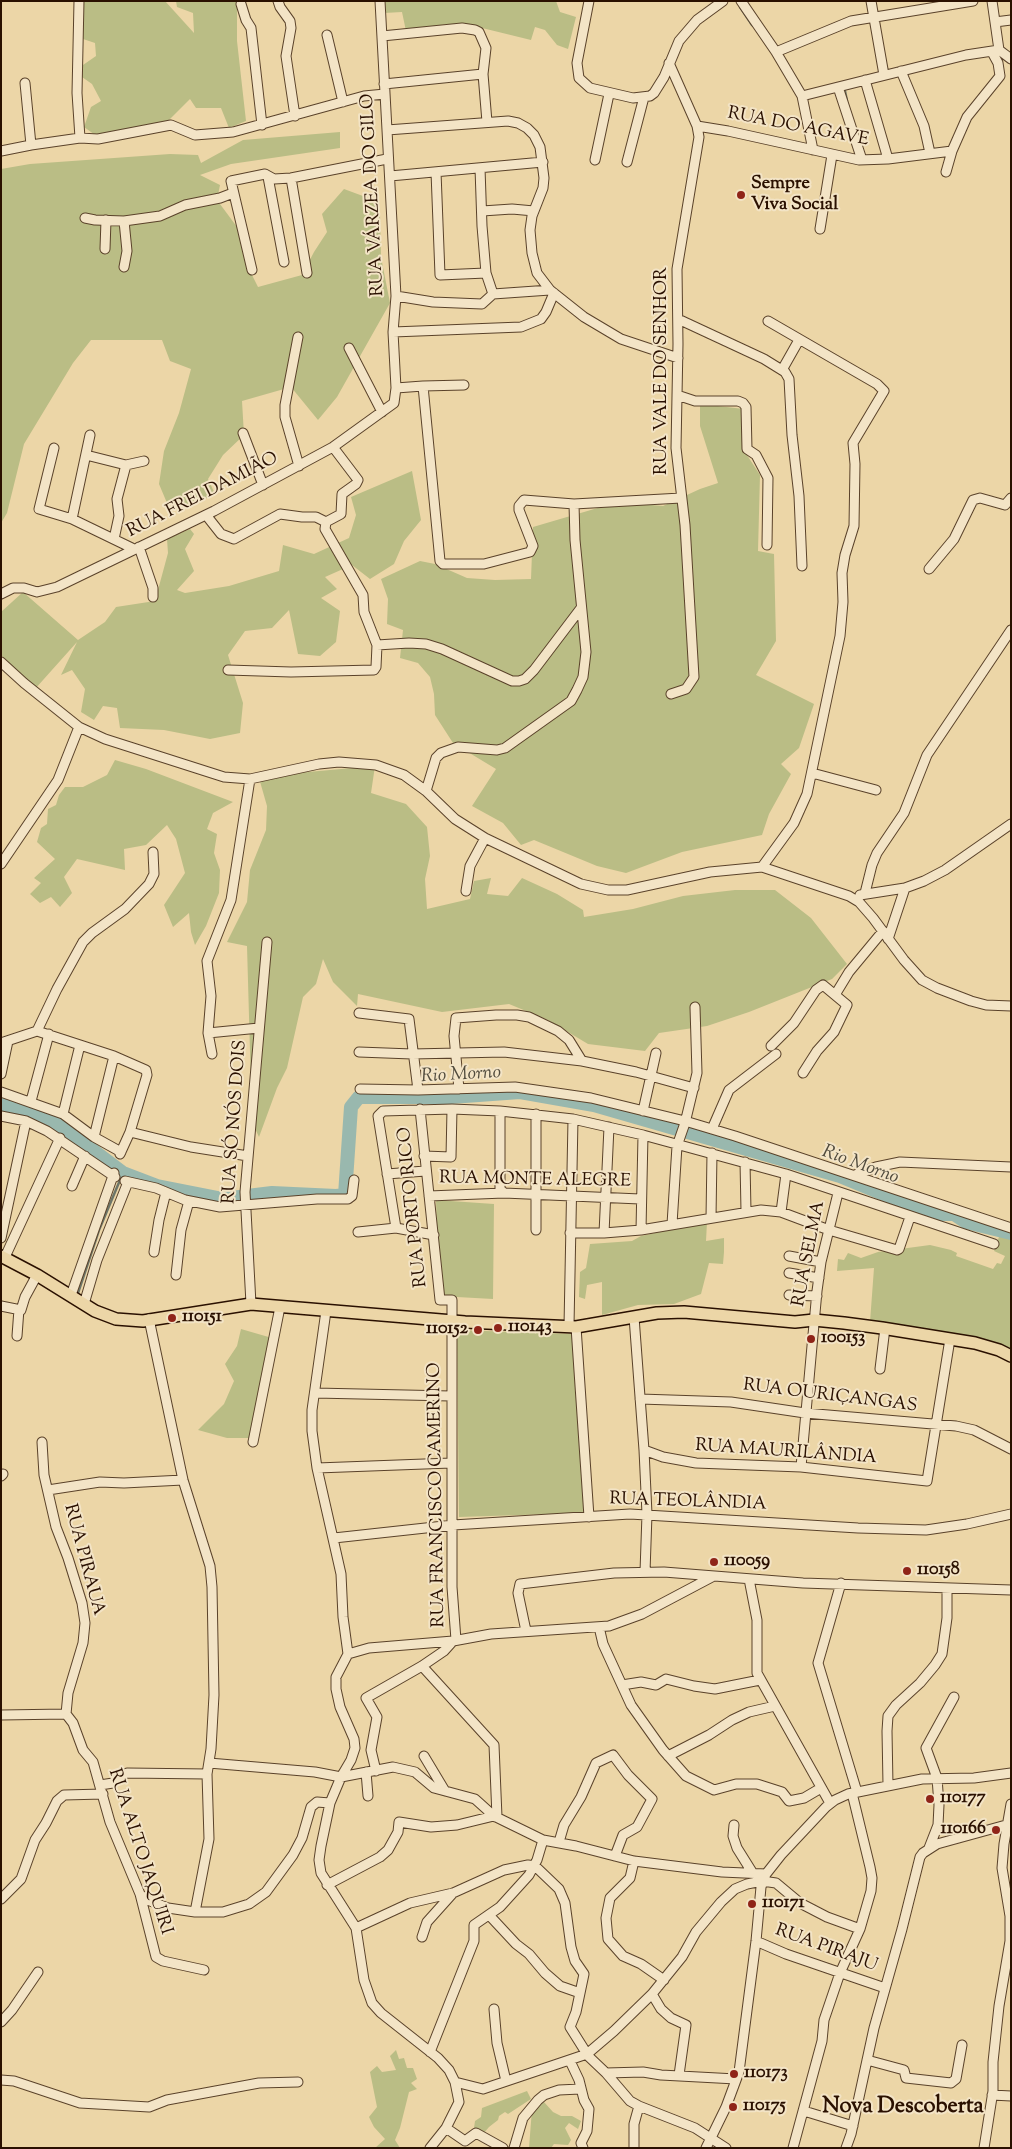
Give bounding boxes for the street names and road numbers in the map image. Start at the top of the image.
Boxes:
street label: RUA VÁRZEA DO GILO [358,93,390,297]
street label: RUA DO AGAVE [726,104,870,152]
street label: RUA VALE DO SENHOR [652,267,674,475]
street label: RUA FREI DAMIÃO [124,448,282,544]
street label: RUA SÓ NÓS DOIS [219,1039,253,1205]
street label: RUA PORTO RICO [395,1126,433,1288]
street label: RUA MONTE ALEGRE [439,1169,631,1193]
street label: RUA SELMA [789,1199,831,1309]
street label: RUA FRANCISCO CAMERINO [425,1362,451,1628]
street label: RUA OURIÇANGAS [742,1376,918,1418]
street label: RUA MAURILÂNDIA [694,1436,878,1470]
street label: RUA TEOLÂNDIA [609,1489,767,1517]
street label: RUA PIRAUA [58,1502,108,1618]
street label: RUA ALTO JAQUIRI [102,1766,176,1938]
street label: RUA PIRAJU [772,1921,880,1977]

